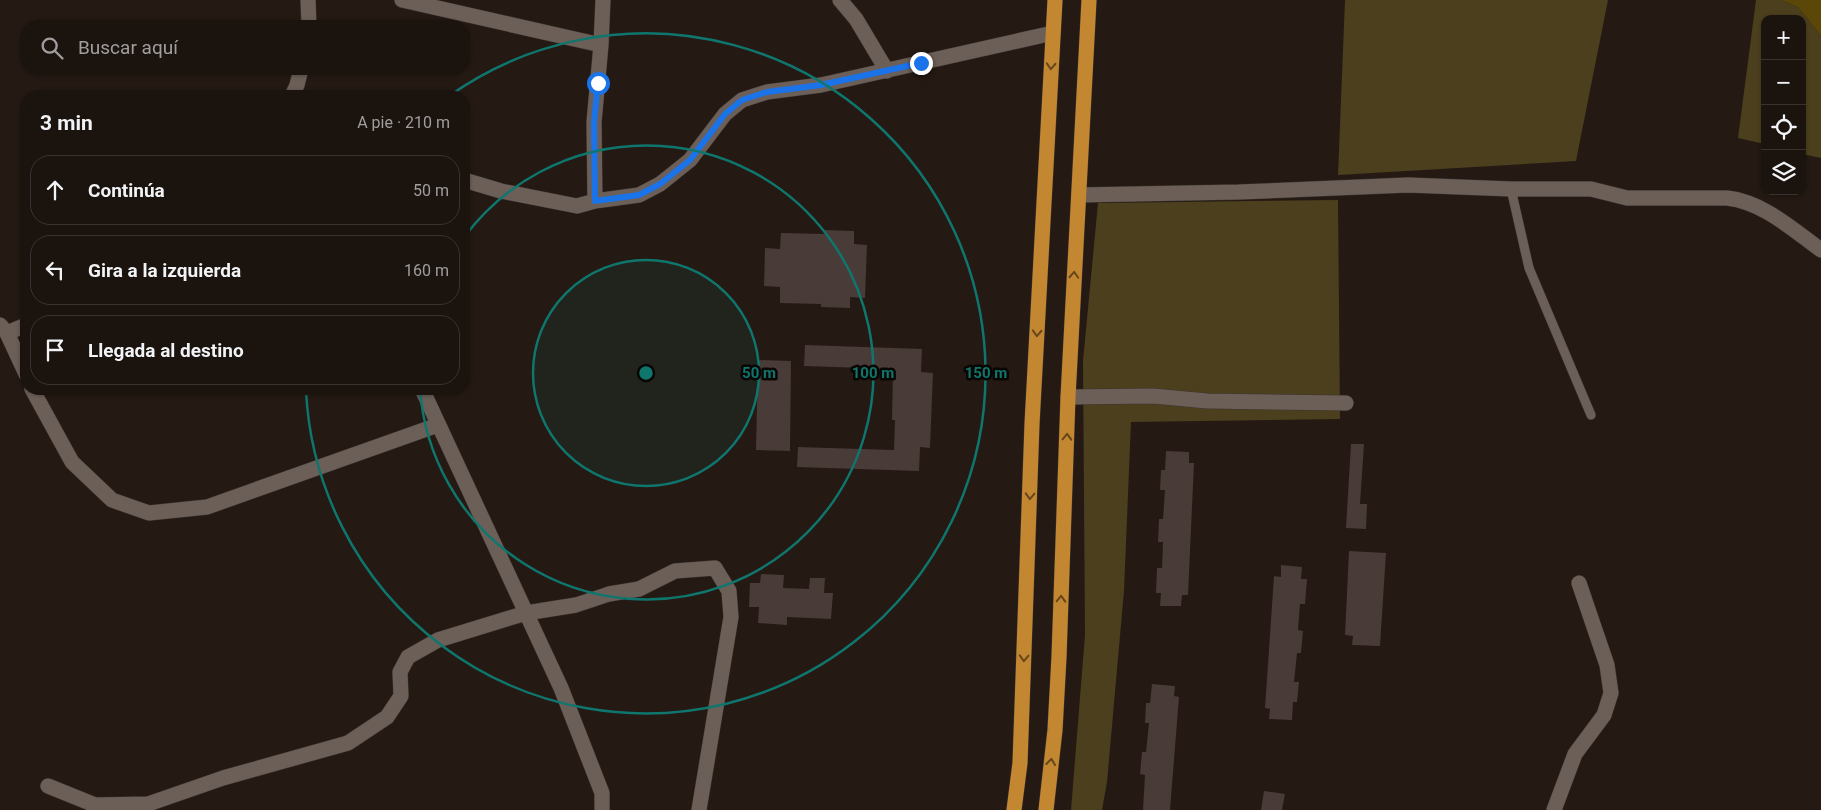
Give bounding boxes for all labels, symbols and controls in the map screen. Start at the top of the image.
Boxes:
map controls [1761,15,1806,195]
button: + [1761,15,1806,60]
search box [20,20,470,75]
icon: search [38,34,66,62]
text: Buscar aquí [78,36,178,59]
route end [910,52,933,75]
button: − [1761,60,1806,105]
one-way arrow [1046,62,1057,70]
route start [587,72,610,95]
button: locate [1761,105,1806,150]
text: 3 min [40,111,93,135]
text: A pie · 210 m [357,113,450,132]
button: layers [1761,150,1806,195]
icon: ahead [41,176,69,204]
text: Continúa [88,179,165,202]
text: 50 m [413,181,449,200]
icon: left [41,256,69,284]
text: Gira a la izquierda [88,259,241,282]
text: 160 m [404,261,449,280]
one-way arrow [1069,270,1080,278]
one-way arrow [1032,330,1043,338]
icon: arrive [41,336,69,364]
text: Llegada al destino [88,339,244,362]
centre of rings [637,364,655,382]
text: 50 m [742,364,776,382]
text: 100 m [852,364,894,382]
text: 150 m [965,364,1007,382]
one-way arrow [1061,433,1072,441]
one-way arrow [1024,492,1035,500]
one-way arrow [1056,595,1066,603]
one-way arrow [1018,654,1029,662]
one-way arrow [1045,757,1056,765]

